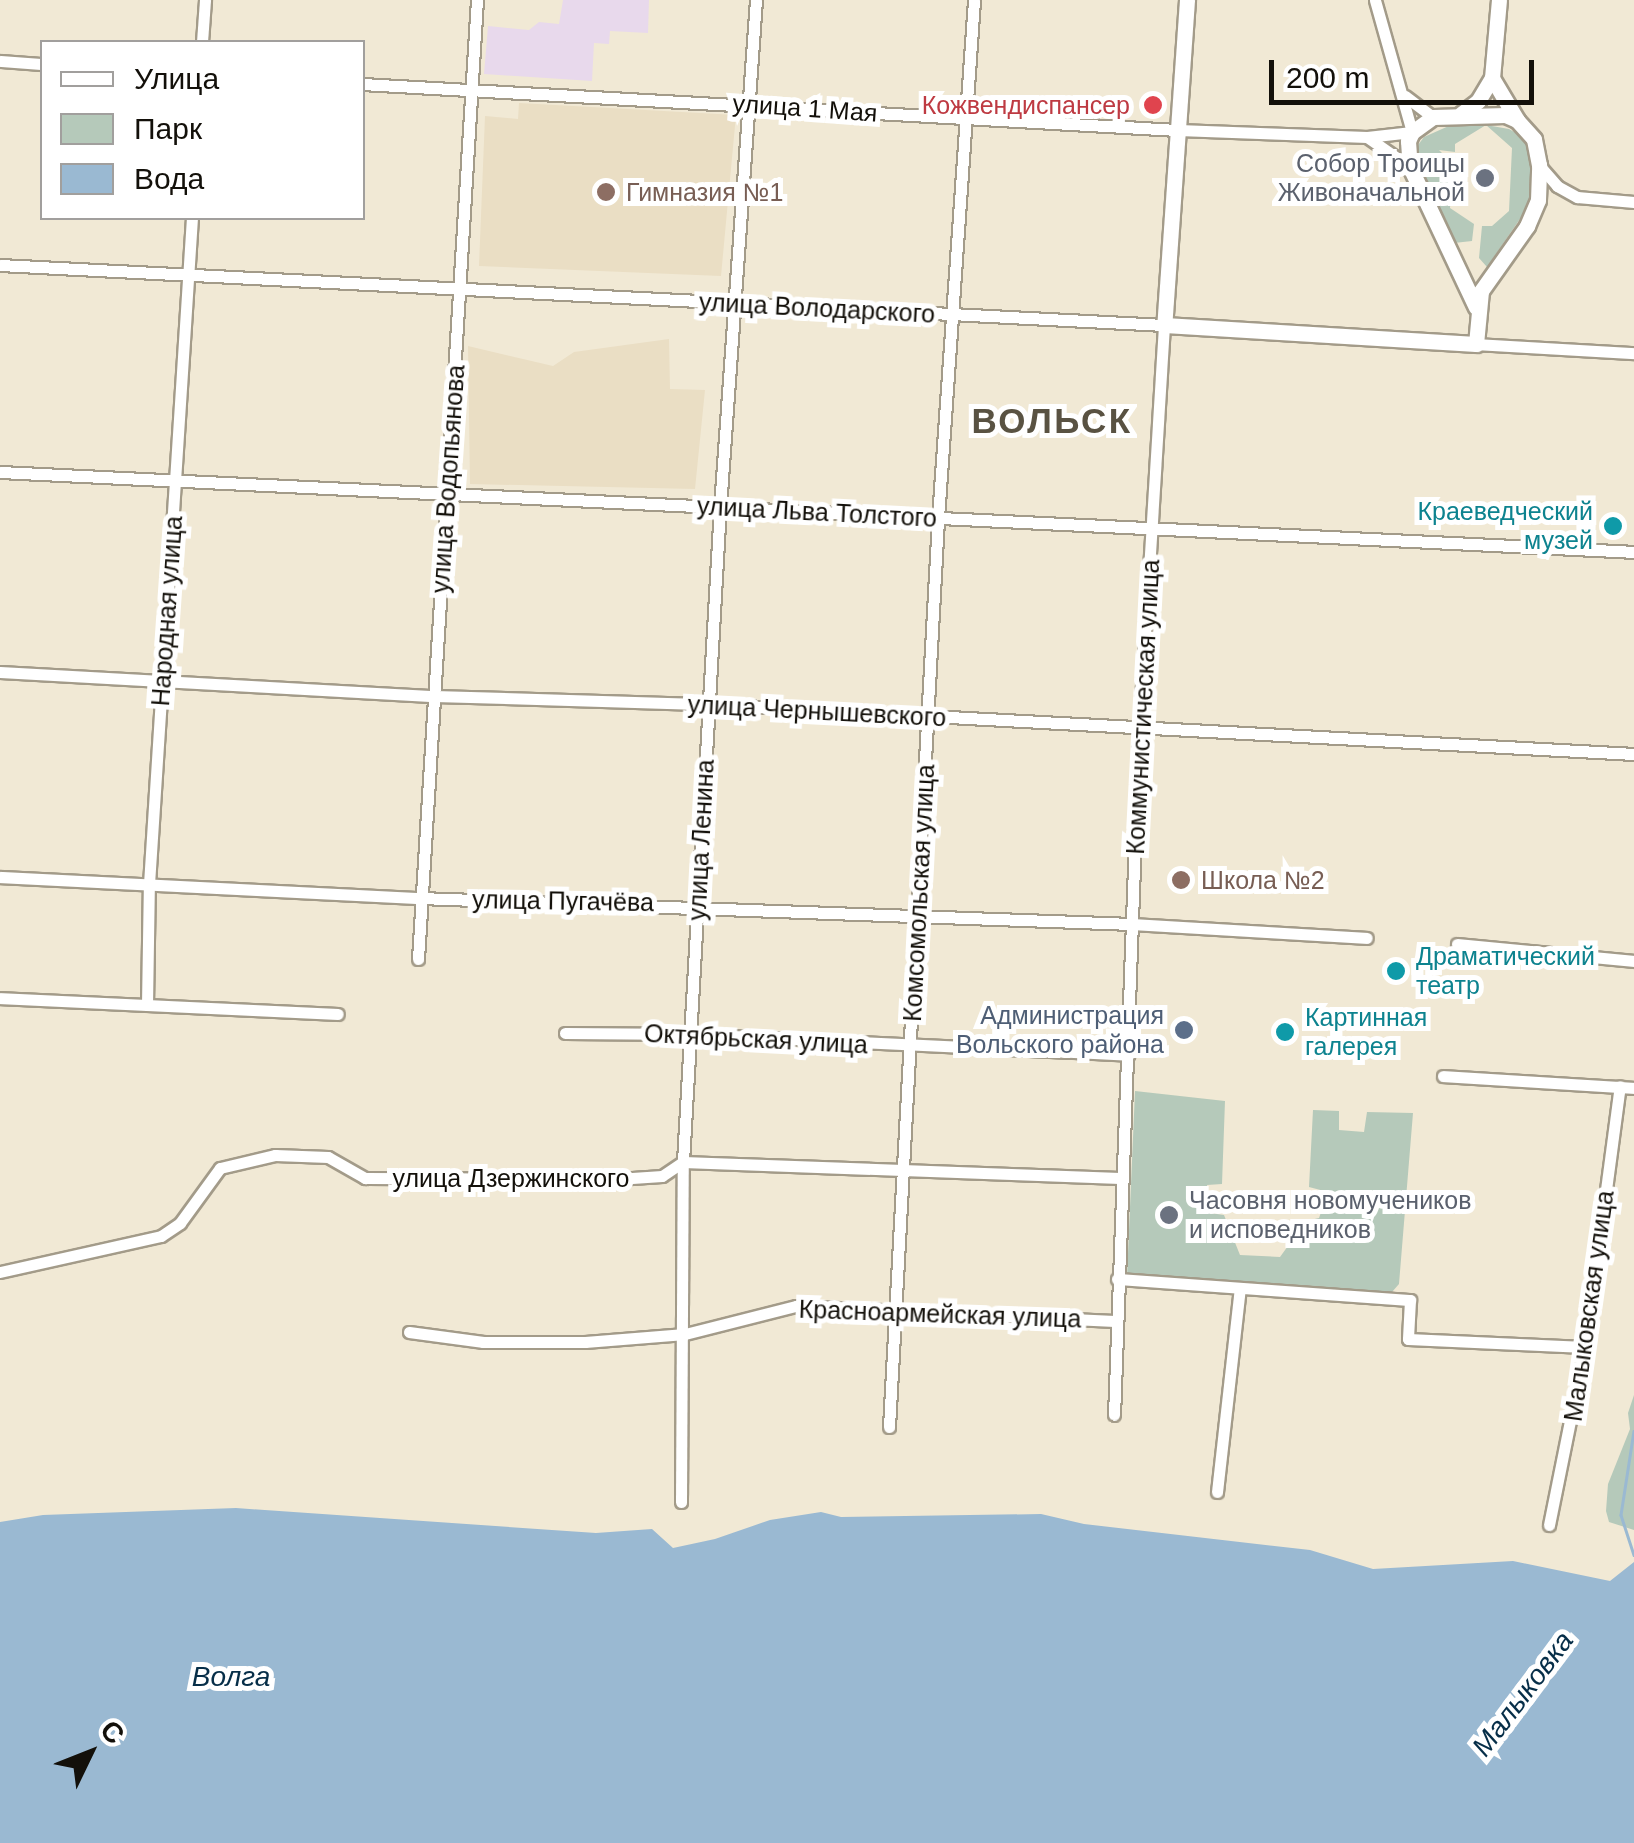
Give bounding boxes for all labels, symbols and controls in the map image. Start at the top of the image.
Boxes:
legend [40,40,365,220]
scale bar [1274,40,1539,102]
text: 200 m [1286,61,1369,94]
text: Улица [134,62,219,95]
street label: улица 1 Мая [732,88,878,128]
place label: Кожвендиспансер [922,90,1130,120]
marker: Кожвендиспансер [1140,92,1166,118]
text: Парк [134,112,202,145]
place label: Собор Троицы Живоначальной [1278,149,1465,208]
text: Вода [134,162,204,195]
marker: Собор Троицы Живоначальной [1474,167,1496,189]
place label: Гимназия №1 [626,177,783,207]
marker: Гимназия №1 [595,181,617,203]
street label: улица Володарского [698,287,936,329]
street label: улица Водопьянова [425,364,471,594]
district label: ВОЛЬСК [971,400,1133,442]
street label: улица Льва Толстого [696,491,938,533]
place label: Краеведческий музей [1417,497,1593,556]
street label: Народная улица [145,515,189,707]
marker: Краеведческий музей [1602,515,1624,537]
street label: Коммунистическая улица [1120,559,1166,855]
street label: улица Чернышевского [687,689,947,733]
street label: улица Ленина [682,759,720,921]
street label: Комсомольская улица [897,764,941,1022]
place label: Школа №2 [1201,865,1325,895]
marker: Школа №2 [1170,869,1192,891]
street label: улица Пугачёва [472,884,654,918]
place label: Драматический театр [1416,942,1595,1001]
marker: Драматический театр [1385,960,1407,982]
place label: Администрация Вольского района [956,1001,1164,1060]
place label: Картинная галерея [1305,1003,1427,1062]
street label: Октябрьская улица [643,1018,869,1060]
marker: Администрация Вольского района [1173,1019,1195,1041]
marker: Картинная галерея [1274,1021,1296,1043]
street label: улица Дзержинского [392,1163,630,1193]
place label: Часовня новомучеников и исповедников [1189,1186,1472,1245]
street label: Малыковская улица [1558,1189,1620,1423]
marker: Часовня новомучеников и исповедников [1158,1204,1180,1226]
street label: Красноармейская улица [798,1294,1082,1334]
water label: Малыковка [1465,1625,1581,1763]
water label: Волга [192,1660,270,1694]
north arrow [40,1703,140,1803]
text: С [94,1714,131,1750]

